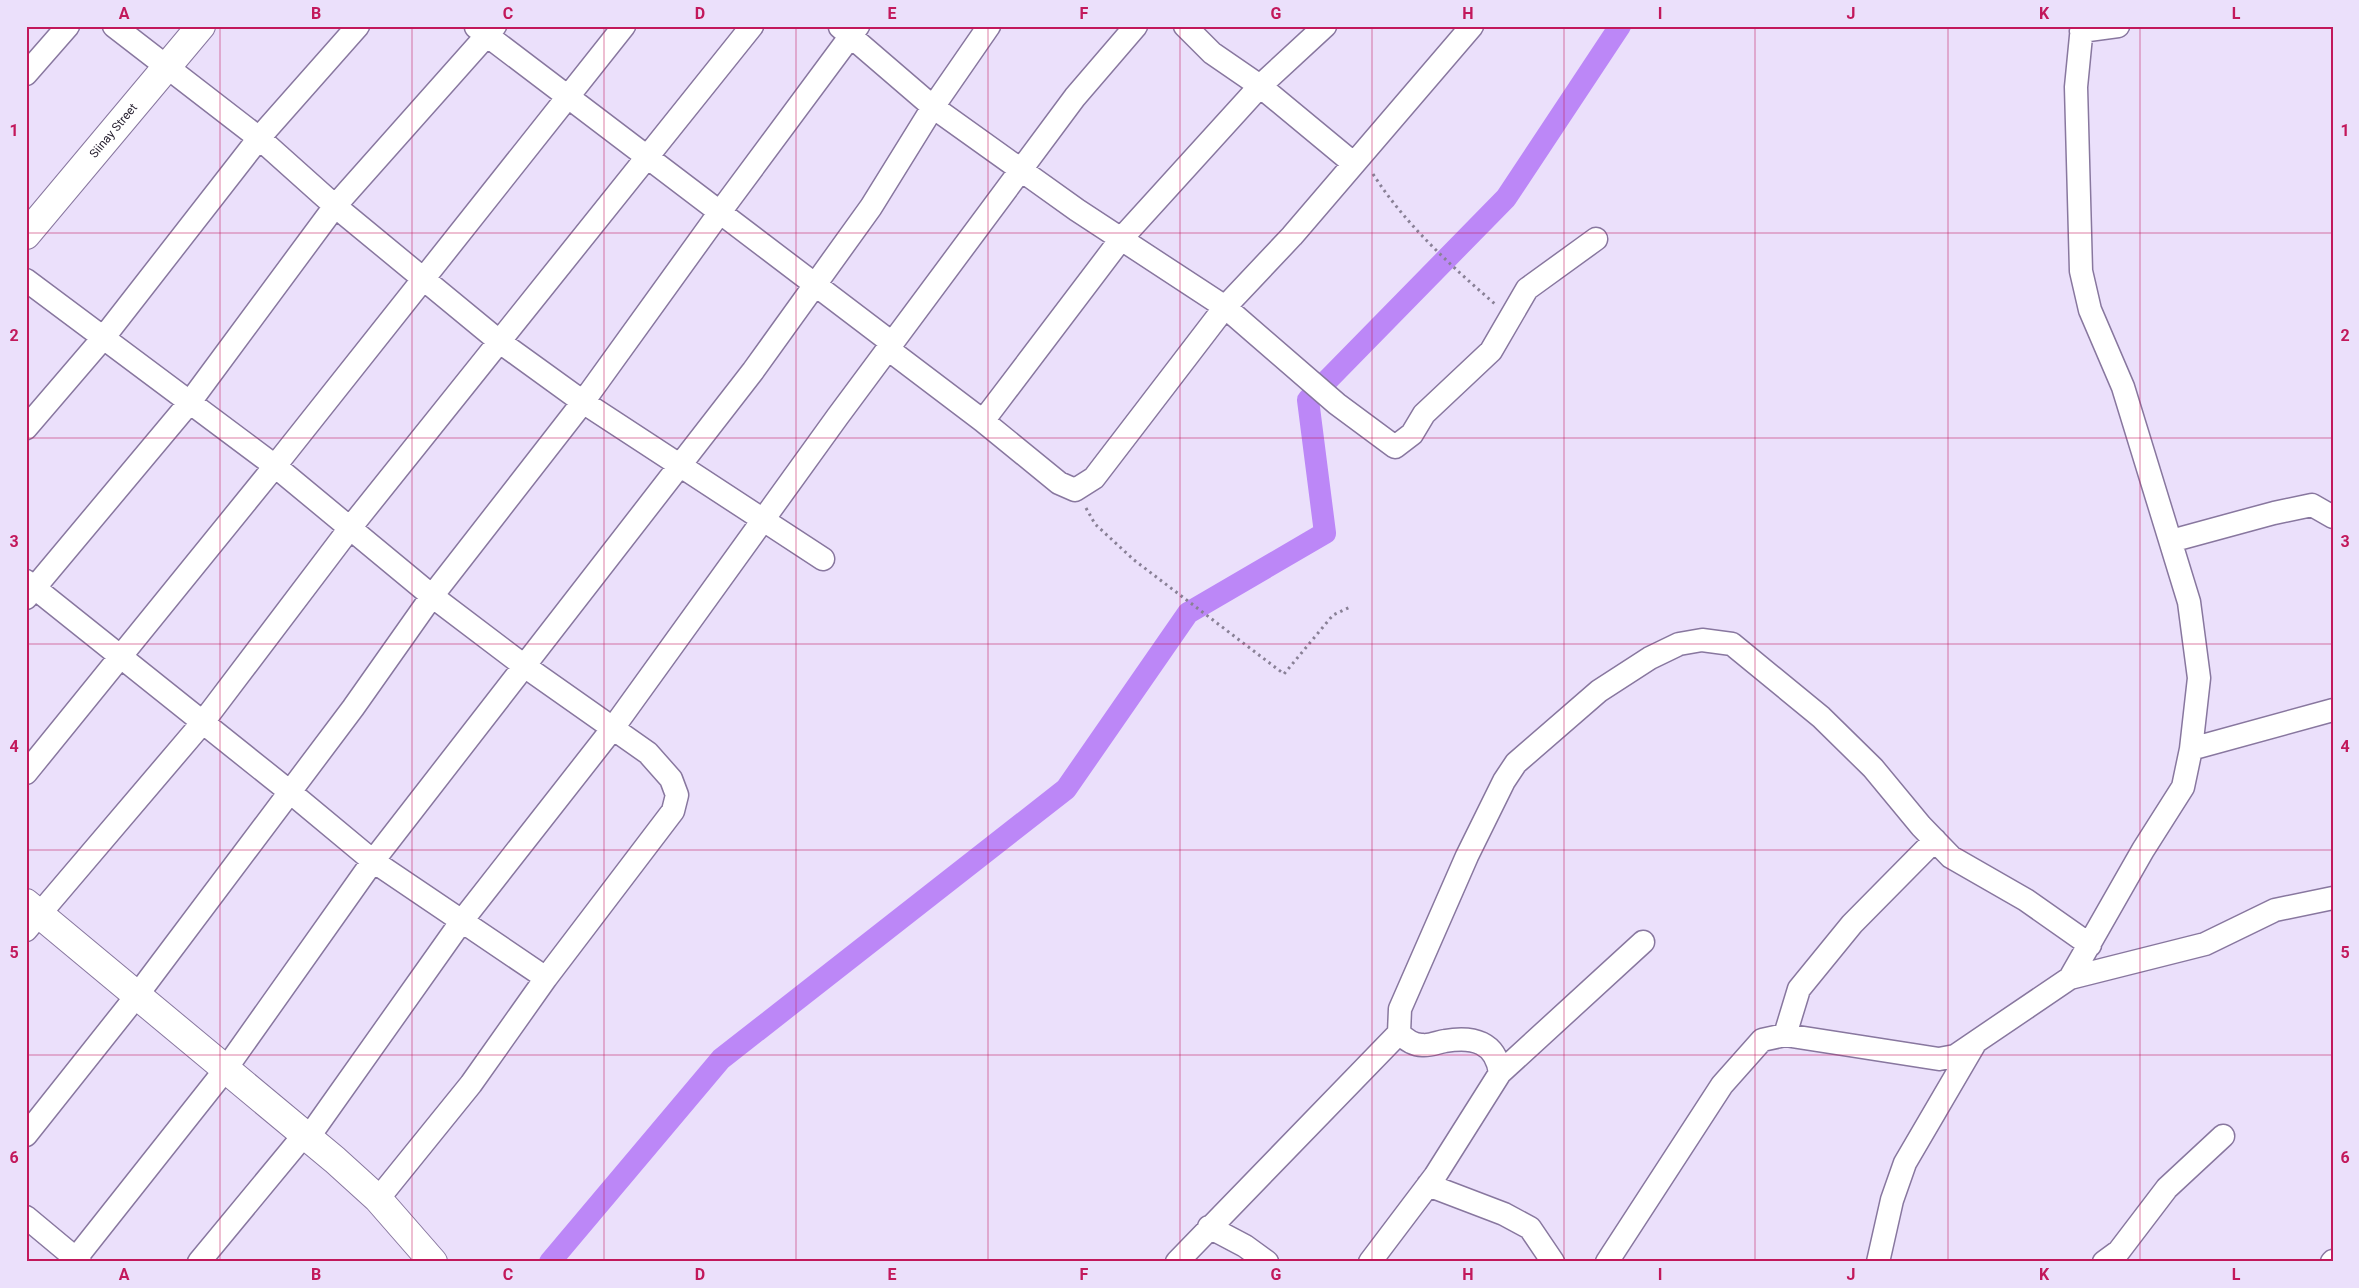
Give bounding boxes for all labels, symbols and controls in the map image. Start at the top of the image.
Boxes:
text: A [119,4,130,23]
text: B [311,4,321,23]
text: C [503,4,513,23]
text: D [695,4,705,23]
text: E [888,4,897,23]
text: F [1080,4,1089,23]
text: G [1271,4,1282,23]
text: H [1462,4,1474,23]
text: I [1658,4,1662,23]
text: J [1847,4,1855,23]
text: K [2039,4,2050,23]
text: L [2232,4,2241,23]
street label: Siinay Street [87,101,140,161]
text: 1 [9,121,19,140]
text: 1 [2340,121,2350,140]
text: 2 [9,326,19,345]
text: 2 [2340,326,2350,345]
text: 3 [9,532,19,551]
text: 3 [2340,532,2350,551]
text: 4 [9,737,19,756]
text: 4 [2340,737,2350,756]
text: 5 [9,943,19,962]
text: 5 [2340,943,2350,962]
text: 6 [9,1148,19,1167]
text: 6 [2340,1148,2350,1167]
text: A [119,1265,130,1284]
text: B [311,1265,321,1284]
text: C [503,1265,513,1284]
text: D [695,1265,705,1284]
text: E [888,1265,897,1284]
text: F [1080,1265,1089,1284]
text: G [1271,1265,1282,1284]
text: H [1462,1265,1474,1284]
text: I [1658,1265,1662,1284]
text: J [1847,1265,1855,1284]
text: K [2039,1265,2050,1284]
text: L [2232,1265,2241,1284]

